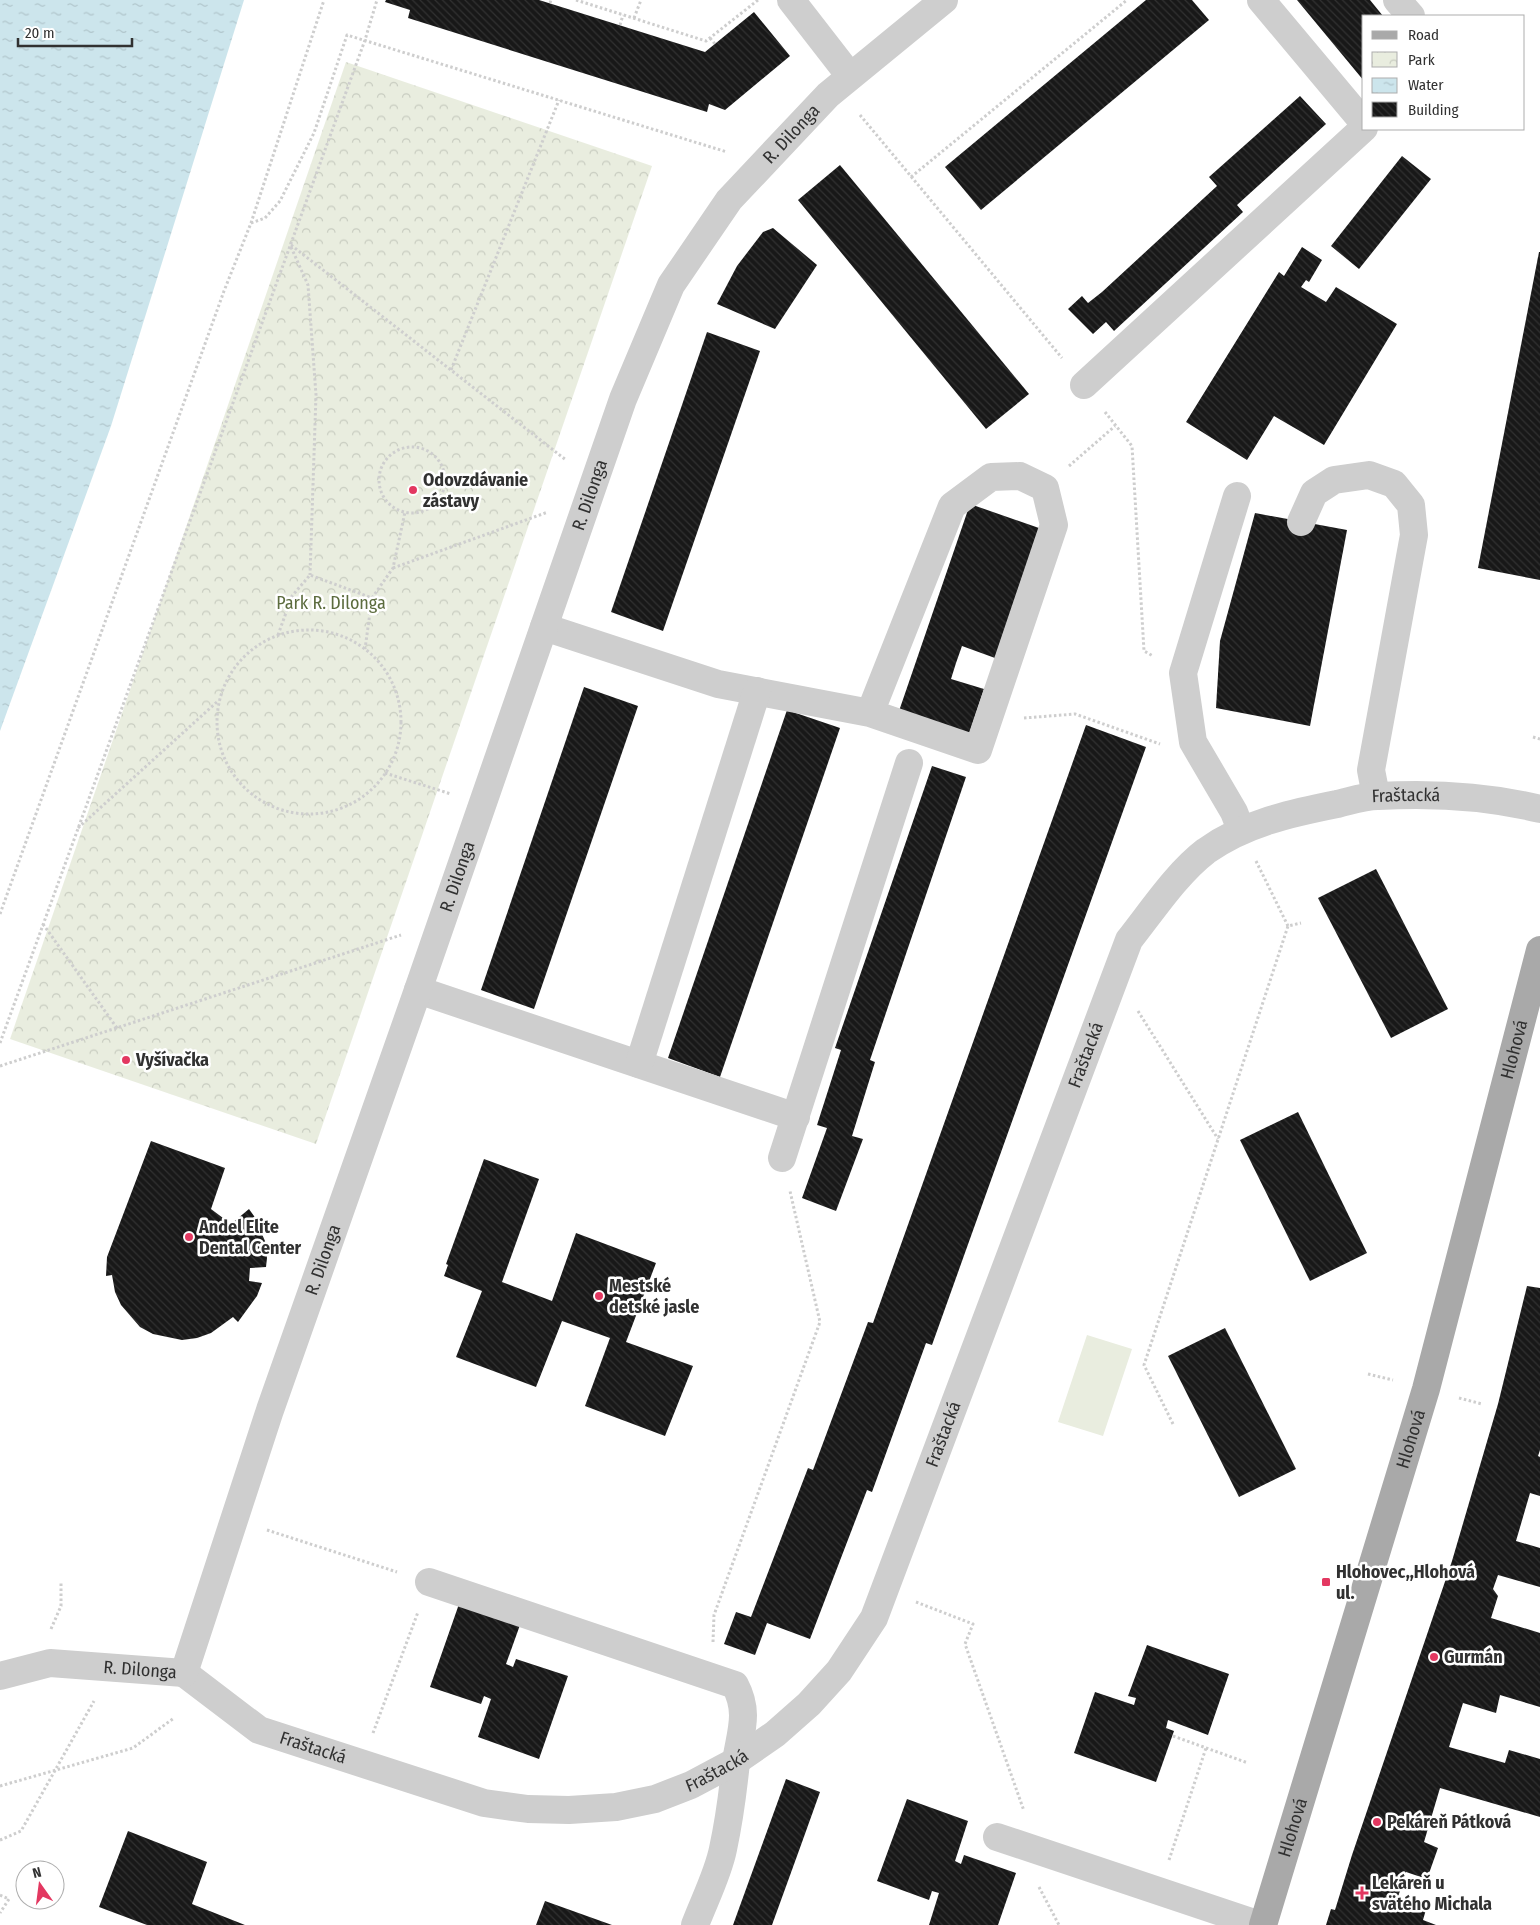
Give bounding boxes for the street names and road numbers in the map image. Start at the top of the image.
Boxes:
street label: R. Dilonga [758,100,825,168]
street label: R. Dilonga [567,457,612,533]
street label: Fraštacká [1371,784,1441,807]
street label: R. Dilonga [435,838,480,915]
street label: Hlohová [1496,1017,1532,1082]
street label: Fraštacká [1063,1019,1108,1091]
street label: R. Dilonga [300,1221,346,1298]
street label: Fraštacká [921,1398,966,1470]
street label: Hlohová [1391,1407,1430,1471]
street label: R. Dilonga [103,1656,178,1683]
street label: Fraštacká [277,1726,349,1769]
street label: Fraštacká [682,1745,753,1797]
street label: Hlohová [1273,1795,1312,1860]

